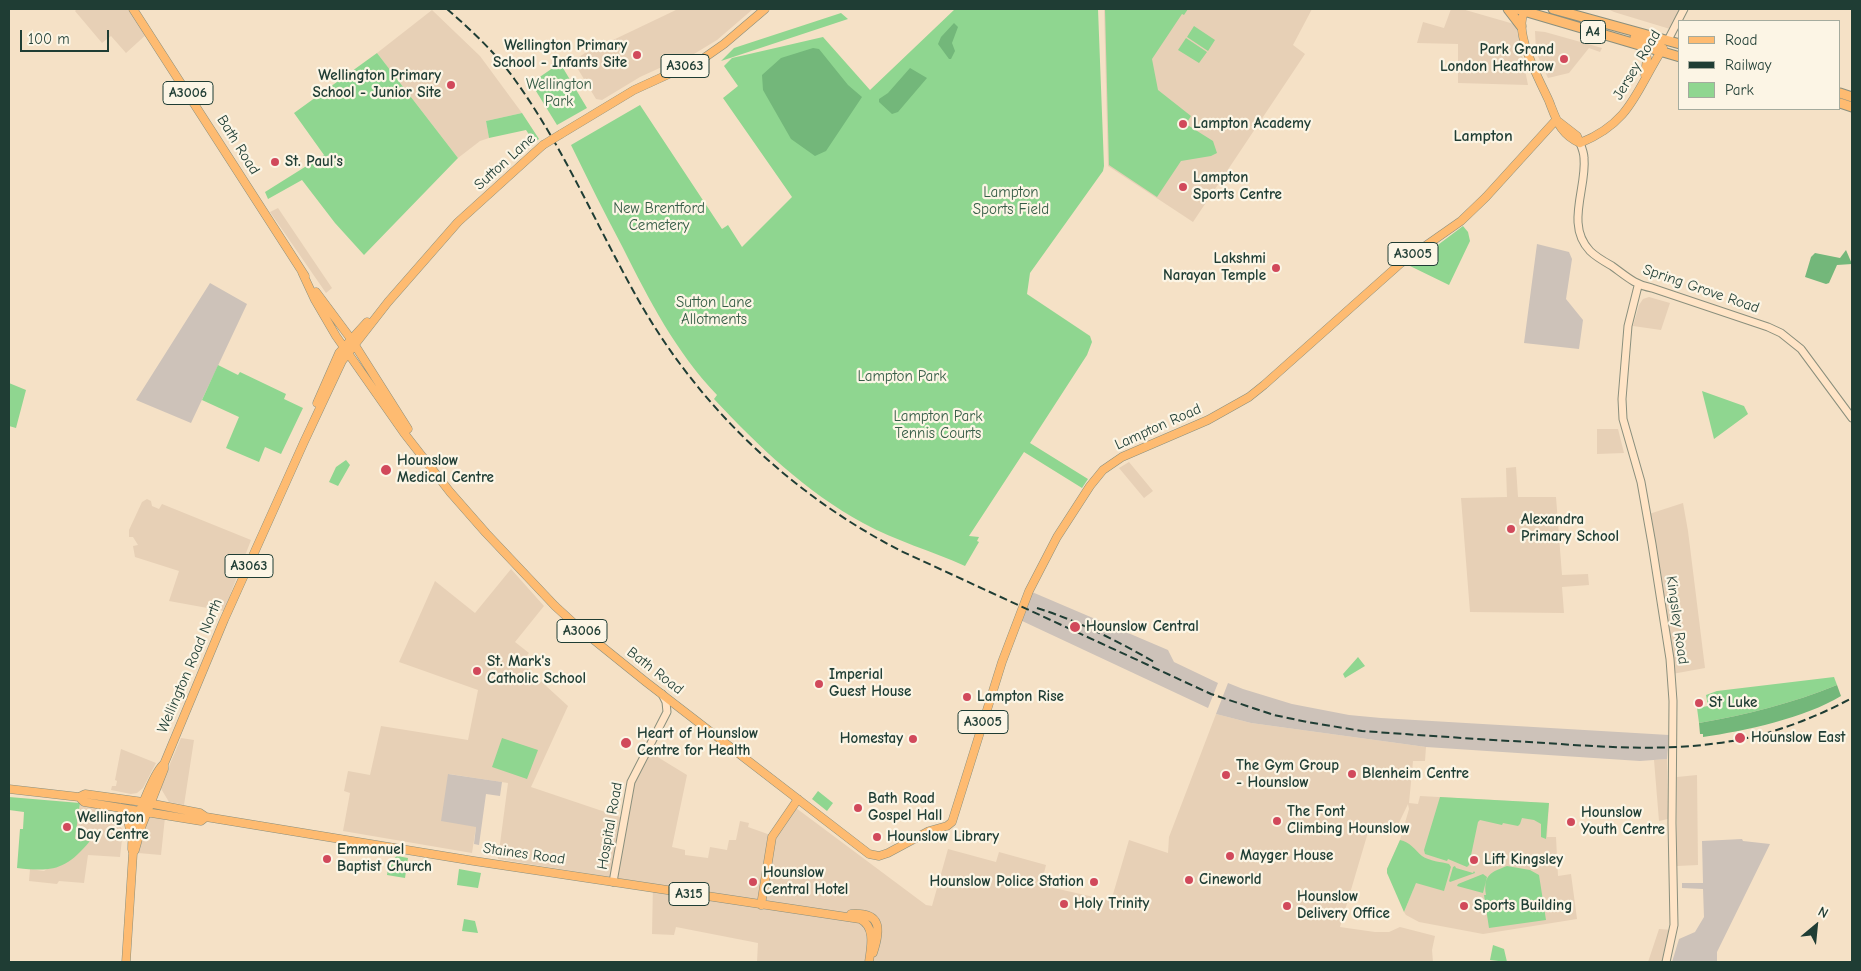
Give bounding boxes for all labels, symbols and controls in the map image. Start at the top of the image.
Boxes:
scale bar [22,20,111,52]
legend [1678,20,1841,110]
road number: A4 [1580,21,1606,44]
street label: Jersey Road [1609,27,1665,103]
text: 100 m [28,30,70,48]
text: Road [1725,31,1757,49]
place label: Wellington Primary School - Infants Site [493,37,627,72]
place label: Park Grand London Heathrow [1440,41,1554,76]
marker: Wellington Primary School - Infants Site [631,49,643,61]
marker: Park Grand London Heathrow [1558,53,1570,65]
road number: A3063 [661,54,709,78]
text: Railway [1725,56,1771,74]
place label: Wellington Primary School - Junior Site [312,67,441,102]
park label: Wellington Park [526,76,592,111]
marker: Wellington Primary School - Junior Site [445,79,457,91]
text: Park [1725,81,1754,99]
road number: A3006 [163,82,213,105]
street label: Bath Road [213,112,263,178]
place label: Lampton Academy [1193,115,1311,133]
marker: Lampton Academy [1177,118,1189,130]
district label: Lampton [1453,126,1513,146]
street label: Sutton Lane [471,130,539,194]
place label: St. Paul's [285,153,343,171]
marker: St. Paul's [269,156,281,168]
place label: Lampton Sports Centre [1193,169,1282,204]
marker: Lampton Sports Centre [1177,181,1189,193]
park label: Lampton Sports Field [973,184,1049,219]
park label: New Brentford Cemetery [613,200,705,235]
road number: A3005 [1388,242,1438,266]
place label: Lakshmi Narayan Temple [1163,250,1266,285]
street label: Spring Grove Road [1640,261,1762,317]
marker: Lakshmi Narayan Temple [1270,262,1282,274]
park label: Sutton Lane Allotments [676,294,752,329]
park label: Lampton Park [857,368,947,386]
street label: Lampton Road [1112,400,1204,454]
park label: Lampton Park Tennis Courts [893,408,983,443]
place label: Hounslow Medical Centre [397,452,494,487]
marker: Hounslow Medical Centre [379,463,393,477]
place label: Alexandra Primary School [1521,511,1619,546]
marker: Alexandra Primary School [1505,523,1517,535]
road number: A3063 [225,554,273,578]
street label: Kingsley Road [1662,575,1692,665]
street label: Wellington Road North [154,596,226,736]
place label: Hounslow Central [1086,618,1199,636]
road number: A3006 [557,620,607,642]
marker: Hounslow Central [1068,620,1082,634]
street label: Bath Road [623,643,687,699]
place label: St. Mark's Catholic School [487,653,586,688]
marker: St. Mark's Catholic School [471,665,483,677]
place label: Imperial Guest House [829,666,911,701]
marker: Imperial Guest House [813,678,825,690]
place label: Lampton Rise [977,688,1064,706]
marker: Lampton Rise [961,691,973,703]
place label: St Luke [1709,694,1757,712]
marker: St Luke [1693,697,1705,709]
road number: A3005 [958,710,1008,734]
place label: Heart of Hounslow Centre for Health [637,725,758,760]
place label: Hounslow East [1751,729,1845,747]
place label: Homestay [840,730,903,748]
marker: Hounslow East [1733,731,1747,745]
marker: Homestay [907,733,919,745]
marker: Heart of Hounslow Centre for Health [619,736,633,750]
place label: The Gym Group - Hounslow [1236,757,1339,792]
place label: Blenheim Centre [1362,765,1469,783]
marker: Blenheim Centre [1346,768,1358,780]
marker: The Gym Group - Hounslow [1220,769,1232,781]
street label: Hospital Road [593,781,627,871]
place label: Bath Road Gospel Hall [868,790,942,825]
marker: Bath Road Gospel Hall [852,802,864,814]
place label: The Font Climbing Hounslow [1287,803,1410,838]
place label: Hounslow Youth Centre [1581,804,1665,839]
place label: Wellington Day Centre [77,809,149,844]
marker: The Font Climbing Hounslow [1271,815,1283,827]
marker: Hounslow Youth Centre [1565,816,1577,828]
marker: Wellington Day Centre [61,821,73,833]
place label: Hounslow Library [887,828,999,846]
marker: Hounslow Library [871,831,883,843]
street label: Staines Road [482,839,566,869]
place label: Emmanuel Baptist Church [337,841,432,876]
place label: Mayger House [1240,847,1333,865]
marker: Mayger House [1224,850,1236,862]
place label: Lift Kingsley [1484,851,1563,869]
marker: Emmanuel Baptist Church [321,853,333,865]
marker: Lift Kingsley [1468,854,1480,866]
place label: Hounslow Central Hotel [763,864,848,899]
place label: Cineworld [1199,871,1262,889]
place label: Hounslow Police Station [929,873,1084,891]
marker: Cineworld [1183,874,1195,886]
marker: Hounslow Central Hotel [747,876,759,888]
marker: Hounslow Police Station [1088,876,1100,888]
road number: A315 [669,882,709,906]
place label: Hounslow Delivery Office [1297,888,1390,923]
place label: Holy Trinity [1074,895,1149,913]
place label: Sports Building [1474,897,1572,915]
marker: Holy Trinity [1058,898,1070,910]
marker: Hounslow Delivery Office [1281,900,1293,912]
marker: Sports Building [1458,900,1470,912]
north arrow [1791,901,1841,951]
text: N [1815,903,1831,922]

